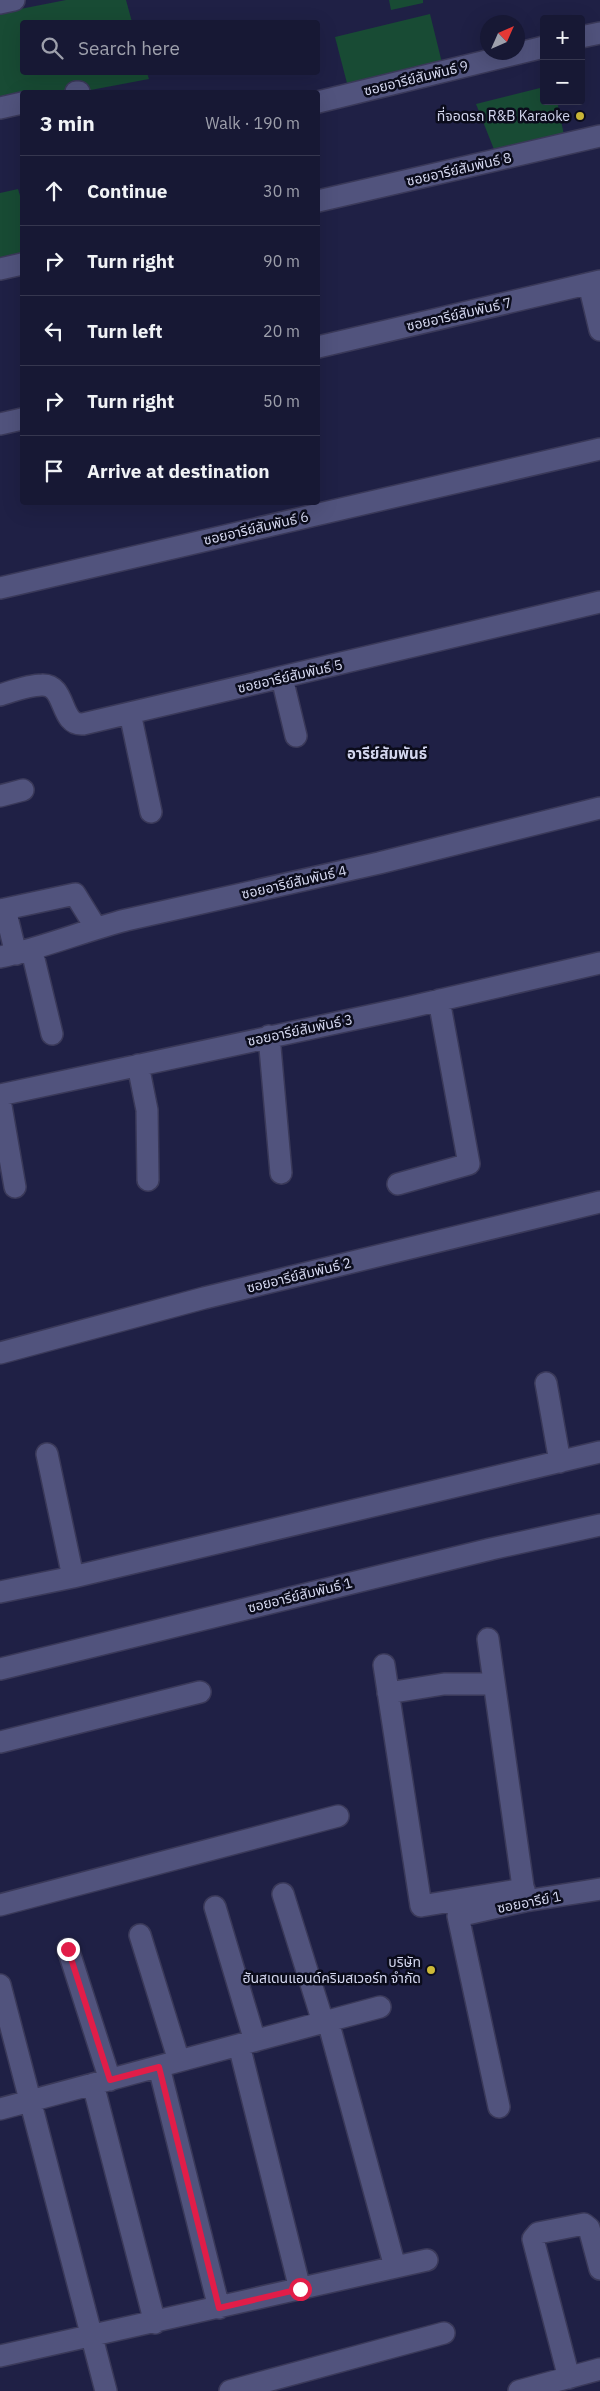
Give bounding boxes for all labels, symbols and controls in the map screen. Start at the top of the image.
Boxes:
north arrow [480,15,525,60]
map controls [540,15,585,105]
button: + [540,15,585,60]
search box [20,20,320,75]
icon: search [38,34,66,62]
text: Search here [78,36,180,60]
street label: ซอยอารีย์สัมพันธ์ 9 [362,56,470,100]
button: − [540,60,585,105]
place label: ที่จอดรถ R&B Karaoke [437,106,570,125]
text: 3 min [40,109,95,137]
marker: ที่จอดรถ R&B Karaoke [574,110,586,122]
text: Walk · 190 m [205,113,300,133]
street label: ซอยอารีย์สัมพันธ์ 8 [405,148,513,190]
icon: ahead [40,177,68,205]
text: Continue [87,179,167,203]
text: 30 m [263,181,300,201]
icon: right [40,247,68,275]
text: Turn right [87,249,174,273]
text: 90 m [263,251,300,271]
street label: ซอยอารีย์สัมพันธ์ 7 [405,293,513,335]
icon: left [40,317,68,345]
text: Turn left [87,319,163,343]
text: 20 m [263,321,300,341]
icon: right [40,387,68,415]
text: Turn right [87,389,174,413]
text: 50 m [263,391,300,411]
icon: arrive [40,457,68,485]
text: Arrive at destination [87,459,270,483]
street label: ซอยอารีย์สัมพันธ์ 6 [202,507,310,549]
street label: ซอยอารีย์สัมพันธ์ 5 [236,655,344,697]
district label: อารีย์สัมพันธ์ [347,744,427,763]
street label: ซอยอารีย์สัมพันธ์ 4 [240,861,348,903]
street label: ซอยอารีย์สัมพันธ์ 3 [246,1010,354,1050]
street label: ซอยอารีย์สัมพันธ์ 2 [245,1253,353,1297]
street label: ซอยอารีย์สัมพันธ์ 1 [246,1573,354,1617]
street label: ซอยอารีย์ 1 [496,1887,562,1917]
route end [57,1938,80,1961]
place label: บริษัท ฮันสเดนแอนด์คริมสเวอร์ท จำกัด [243,1953,421,1987]
marker: บริษัท ฮันสเดนแอนด์คริมสเวอร์ท จำกัด [425,1964,437,1976]
route start [289,2278,312,2301]

